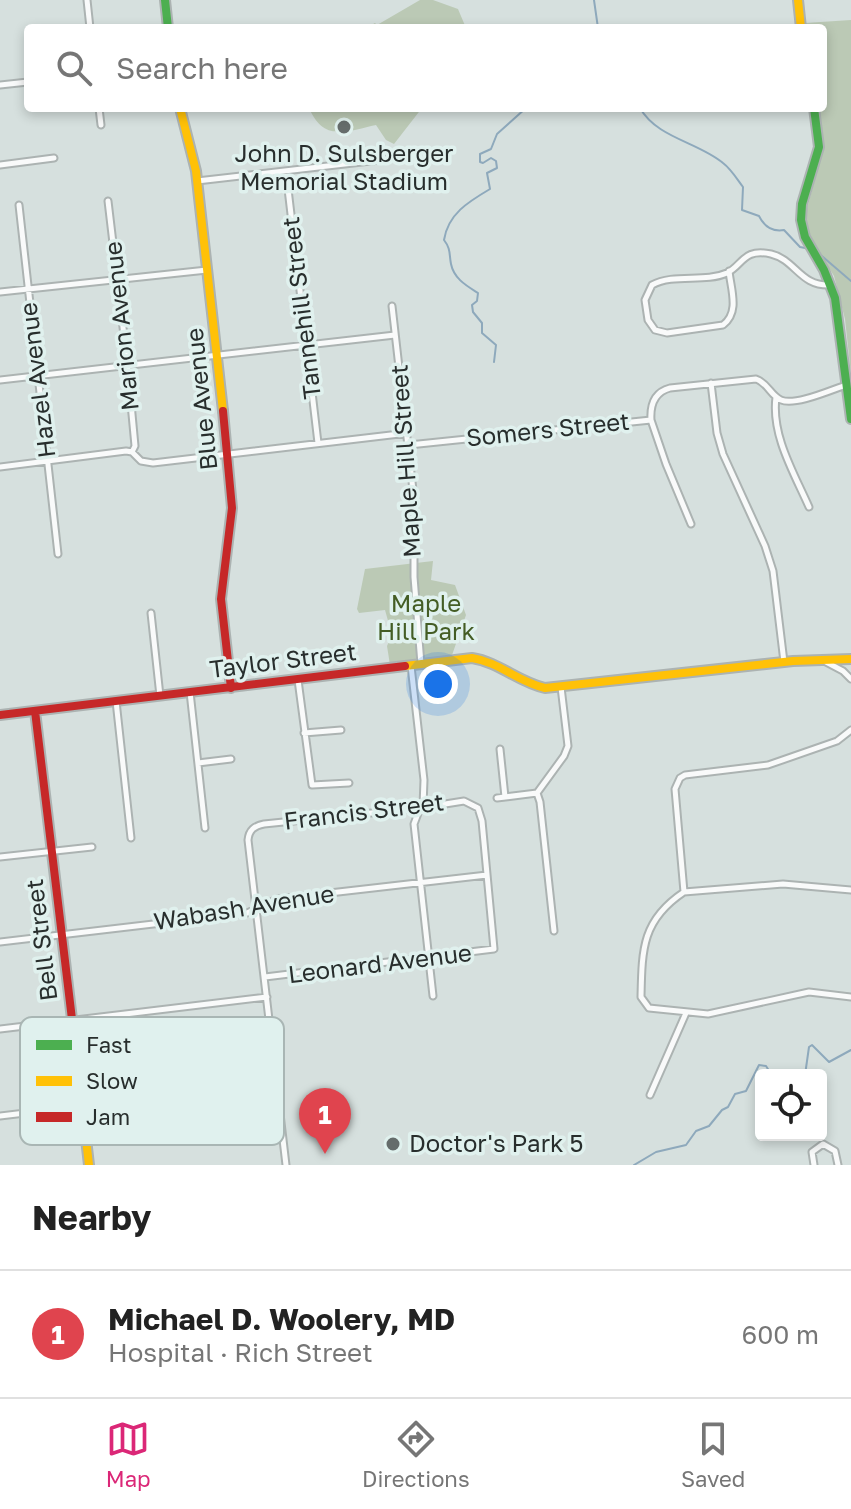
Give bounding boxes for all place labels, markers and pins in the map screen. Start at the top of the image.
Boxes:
marker: John D. Sulsberger Memorial Stadium [335,118,353,136]
place label: John D. Sulsberger Memorial Stadium [235,138,453,195]
pin: 1 [299,1088,351,1154]
place label: Doctor's Park 5 [409,1128,583,1157]
marker: Doctor's Park 5 [384,1135,402,1153]

